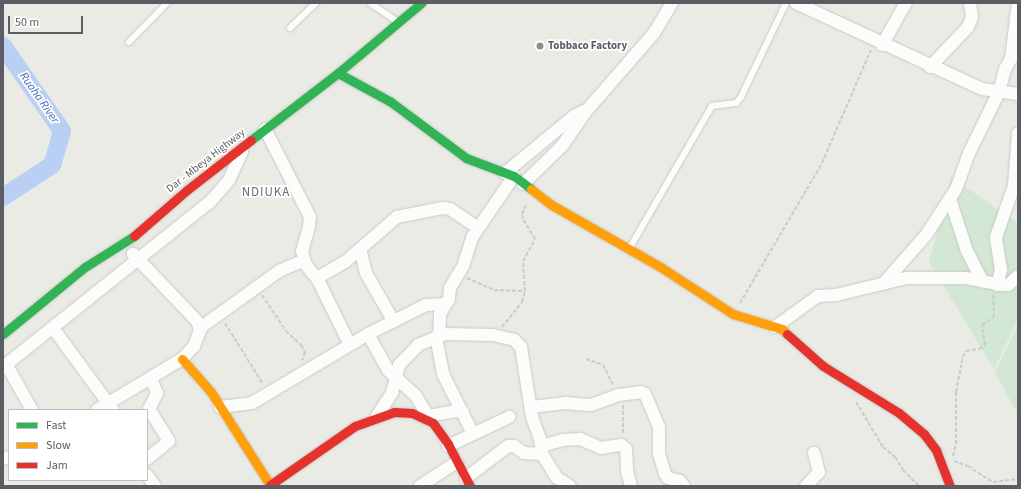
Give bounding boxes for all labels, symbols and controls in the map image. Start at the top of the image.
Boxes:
scale bar [10,8,85,34]
text: 50 m [15,14,39,31]
place label: Tobbaco Factory [548,39,627,53]
marker: Tobbaco Factory [535,41,545,51]
water label: Ruaha River [16,70,62,126]
street label: Dar - Mbeya Highway [164,126,248,196]
district label: NDIUKA [242,184,290,200]
legend [8,409,148,481]
text: Fast [46,417,66,434]
text: Slow [46,437,71,454]
text: Jam [46,457,68,474]

